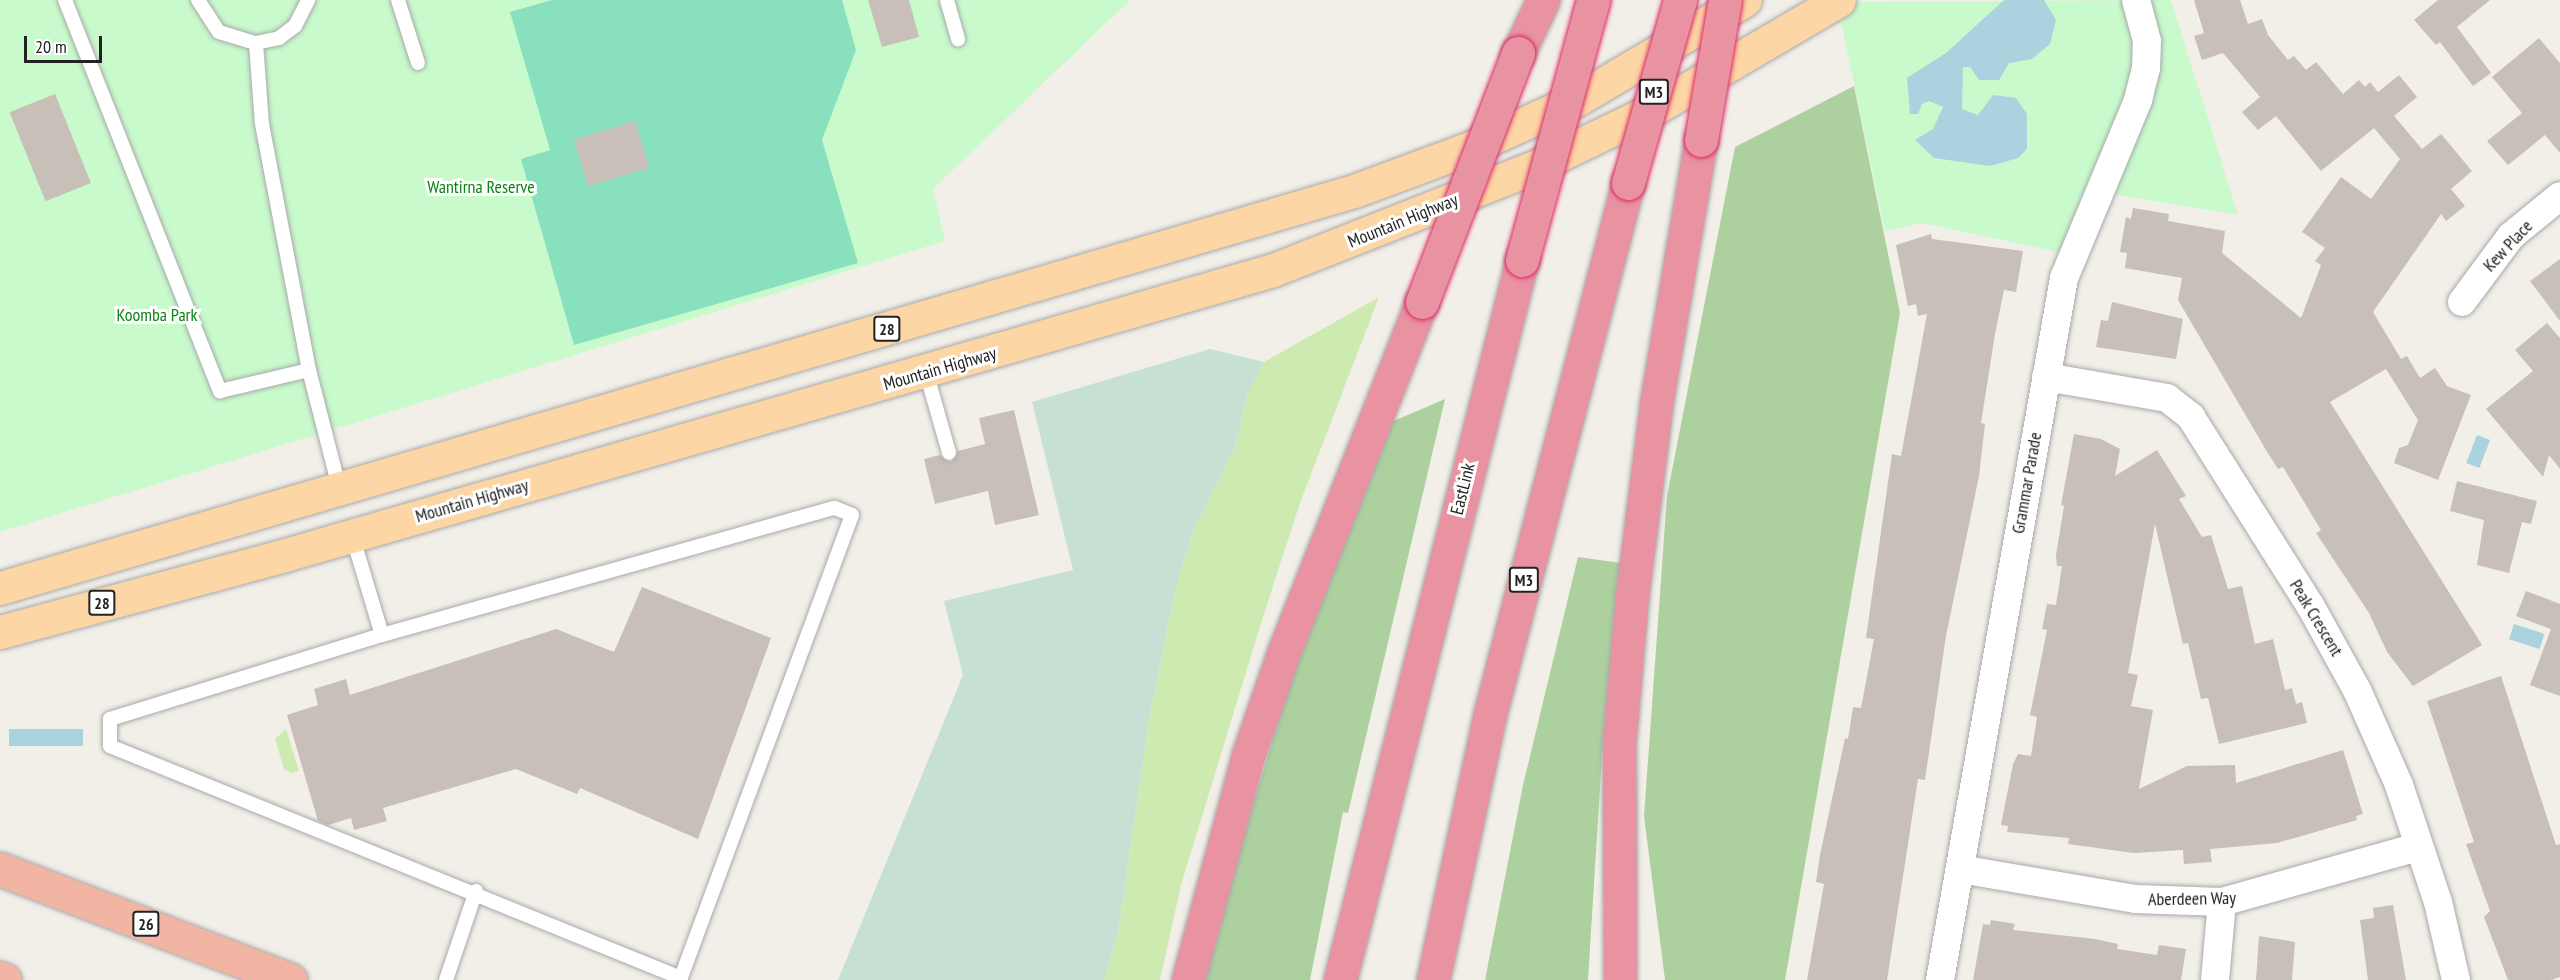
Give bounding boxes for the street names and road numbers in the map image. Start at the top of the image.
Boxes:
road number: M3 [1638,79,1670,105]
street label: Mountain Highway [1345,189,1461,253]
street label: Kew Place [2479,216,2537,276]
road number: 28 [872,316,902,342]
street label: Mountain Highway [881,343,999,395]
street label: Grammar Parade [2007,431,2047,535]
street label: EastLink [1446,461,1480,517]
street label: Mountain Highway [413,475,531,527]
road number: M3 [1508,567,1540,593]
street label: Peak Crescent [2285,576,2347,660]
road number: 28 [87,590,117,616]
street label: Aberdeen Way [2148,887,2236,911]
road number: 26 [131,911,161,937]

